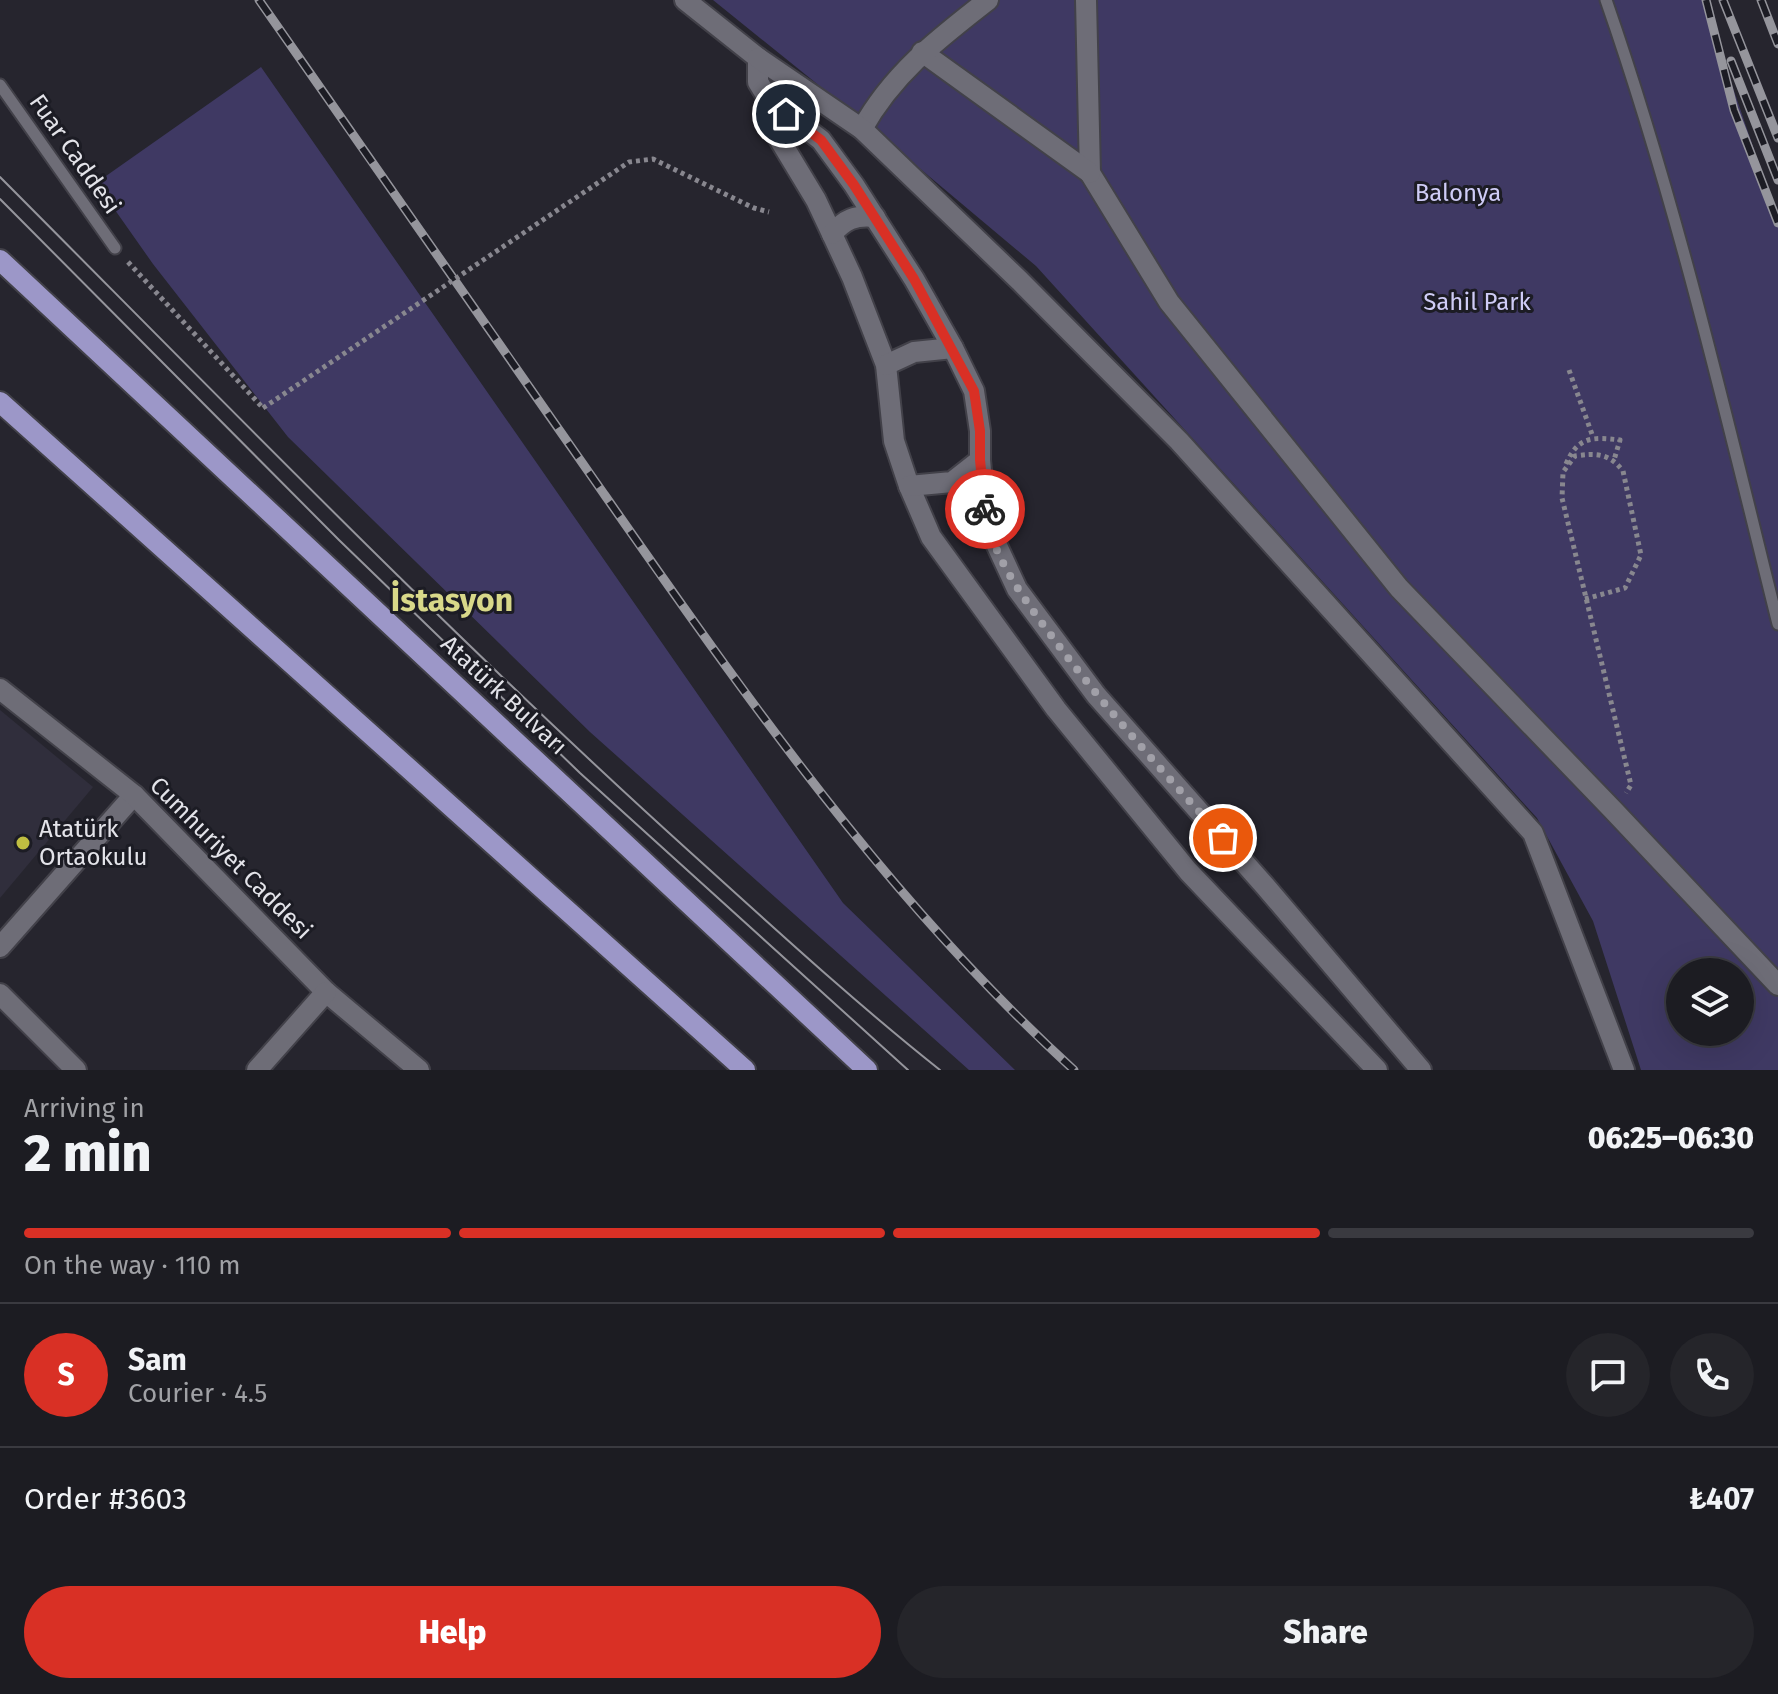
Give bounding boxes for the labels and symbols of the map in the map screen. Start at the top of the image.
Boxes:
pin [752,80,820,148]
street label: Fuar Caddesi [24,89,126,219]
park label: Balonya [1415,179,1501,207]
park label: Sahil Park [1423,288,1532,316]
courier [945,469,1025,549]
district label: İstasyon [391,580,513,619]
street label: Atatürk Bulvarı [435,630,573,760]
street label: Cumhuriyet Caddesi [144,771,318,945]
pin [1189,804,1257,872]
place label: Atatürk Ortaokulu [39,815,148,871]
marker: Atatürk Ortaokulu [14,834,32,852]

